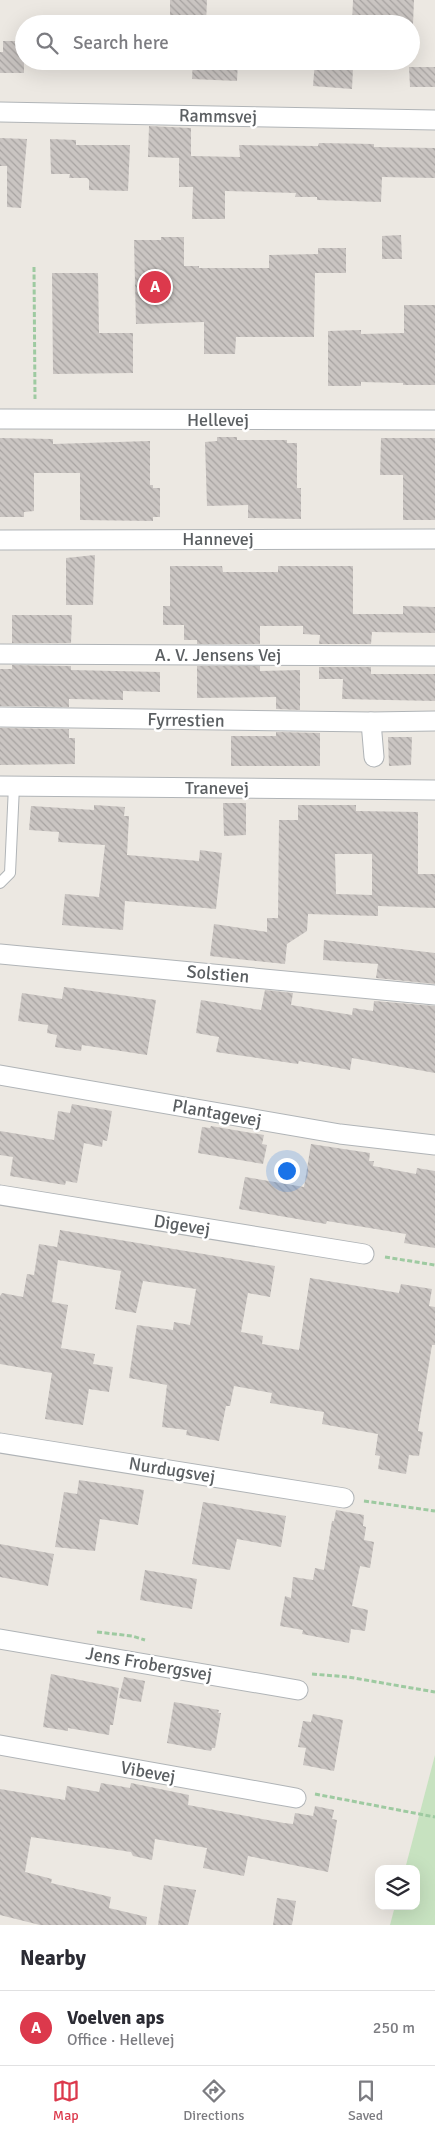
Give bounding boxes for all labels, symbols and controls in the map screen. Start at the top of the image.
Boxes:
search box [15,15,420,70]
icon: search [33,29,61,57]
text: Search here [73,31,169,55]
street label: Rammsvej [179,104,257,128]
pin: A [139,268,171,306]
street label: Hellevej [187,409,249,431]
street label: Hannevej [182,528,254,550]
street label: A. V. Jensens Vej [155,644,281,666]
street label: Fyrrestien [147,708,225,732]
street label: Tranevej [185,777,249,799]
street label: Solstien [186,960,250,988]
street label: Plantagevej [171,1094,263,1132]
your location [274,1158,300,1184]
street label: Digevej [152,1210,212,1240]
street label: Nurdugsvej [127,1452,217,1488]
street label: Jens Frobergsvej [84,1642,214,1686]
street label: Vibevej [119,1756,177,1788]
map controls [375,1865,420,1910]
button: layers [375,1865,420,1910]
text: Nearby [20,1945,86,1971]
text: Voelven aps [67,2006,164,2030]
text: A [31,2018,41,2038]
text: 250 m [373,2018,415,2038]
text: Office · Hellevej [67,2030,174,2050]
tab: Map [52,2077,80,2124]
tab: Directions [183,2077,244,2124]
tab: Saved [348,2077,383,2124]

